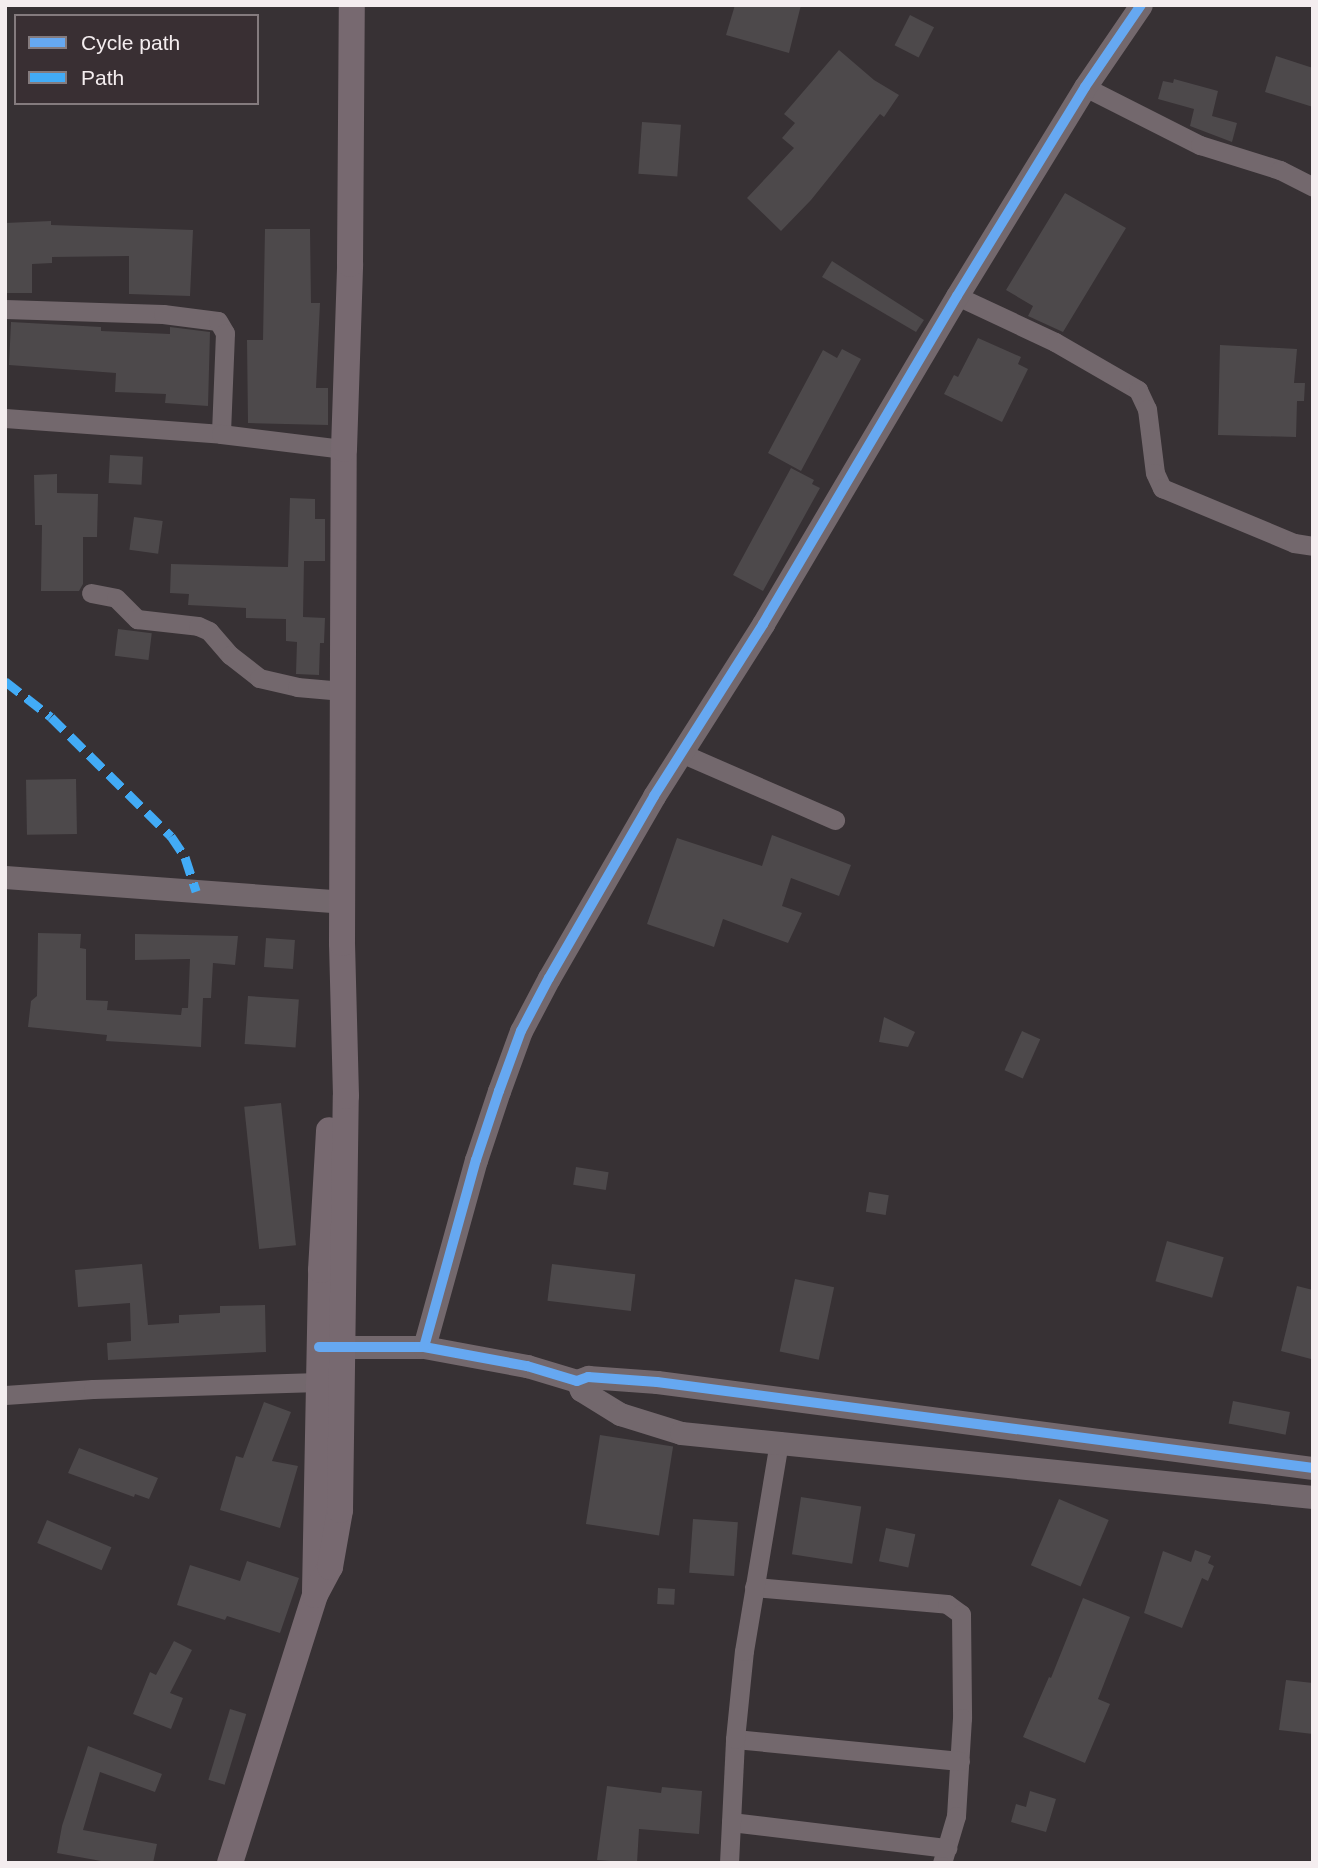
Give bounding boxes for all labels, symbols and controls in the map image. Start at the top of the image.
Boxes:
legend [14,14,259,105]
text: Cycle path [81,31,180,54]
text: Path [81,66,124,89]

